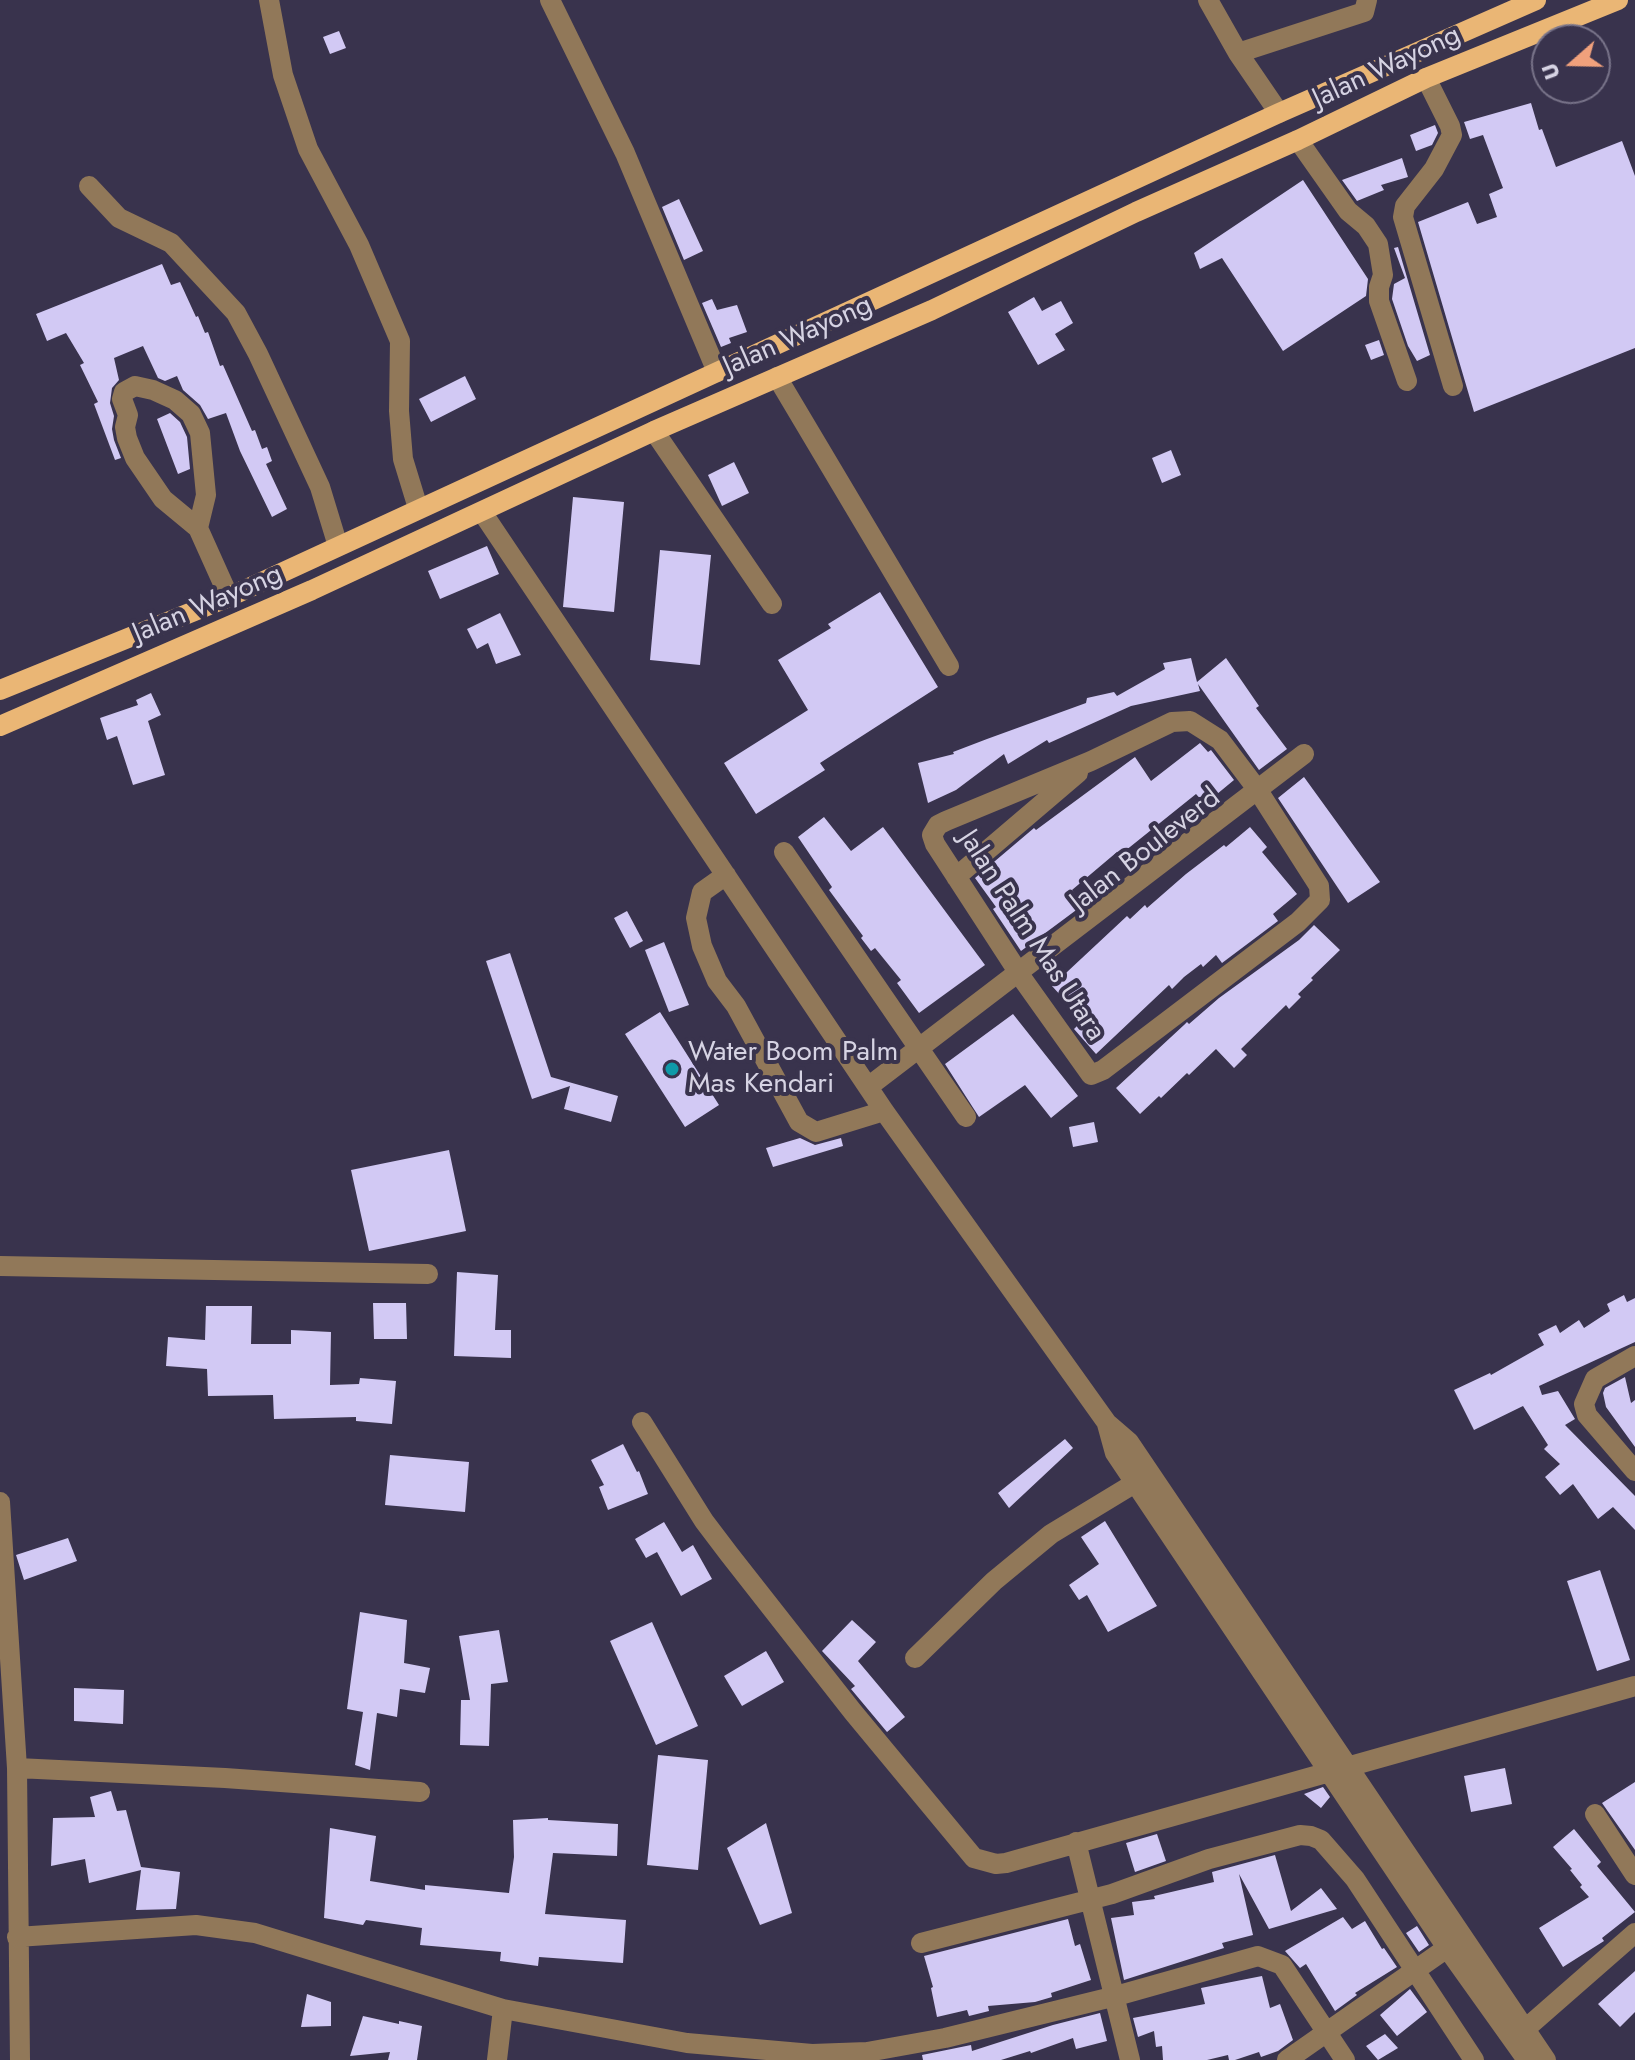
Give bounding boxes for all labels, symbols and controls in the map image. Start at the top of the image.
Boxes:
street label: Jalan Wayong [1308,19,1466,117]
north arrow [1531,24,1611,104]
text: U [1533,59,1568,84]
street label: Jalan Wayong [718,289,878,385]
street label: Jalan Wayong [128,558,288,652]
street label: Jalan Bouleverd [1064,782,1228,920]
street label: Jalan Palm Mas Utara [950,824,1112,1048]
place label: Water Boom Palm Mas Kendari [688,1036,898,1102]
marker: Water Boom Palm Mas Kendari [663,1060,681,1078]

